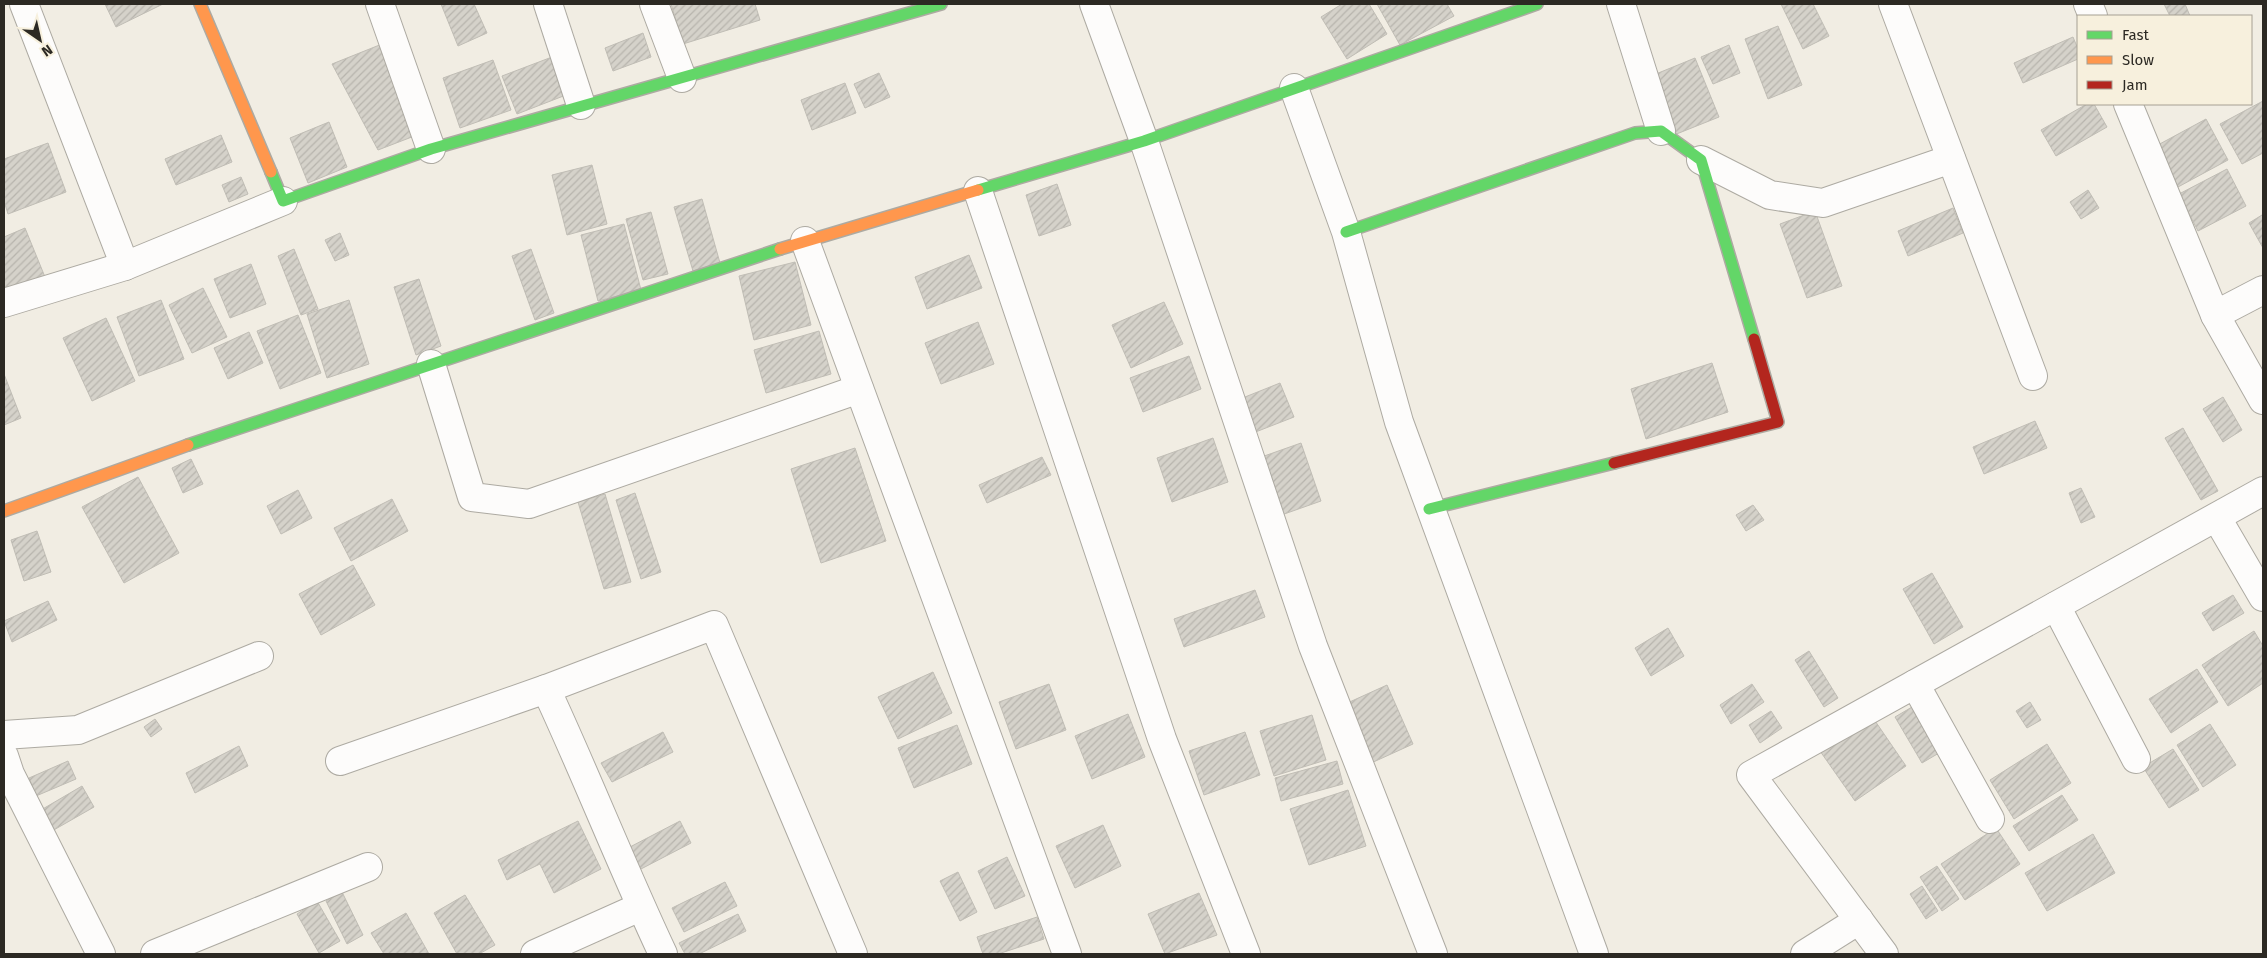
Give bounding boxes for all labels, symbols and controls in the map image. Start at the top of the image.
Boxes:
north arrow [15,15,65,65]
legend [2077,15,2252,105]
text: Fast [2122,26,2149,44]
text: N [38,41,56,60]
text: Slow [2122,51,2154,69]
text: Jam [2122,76,2148,94]

